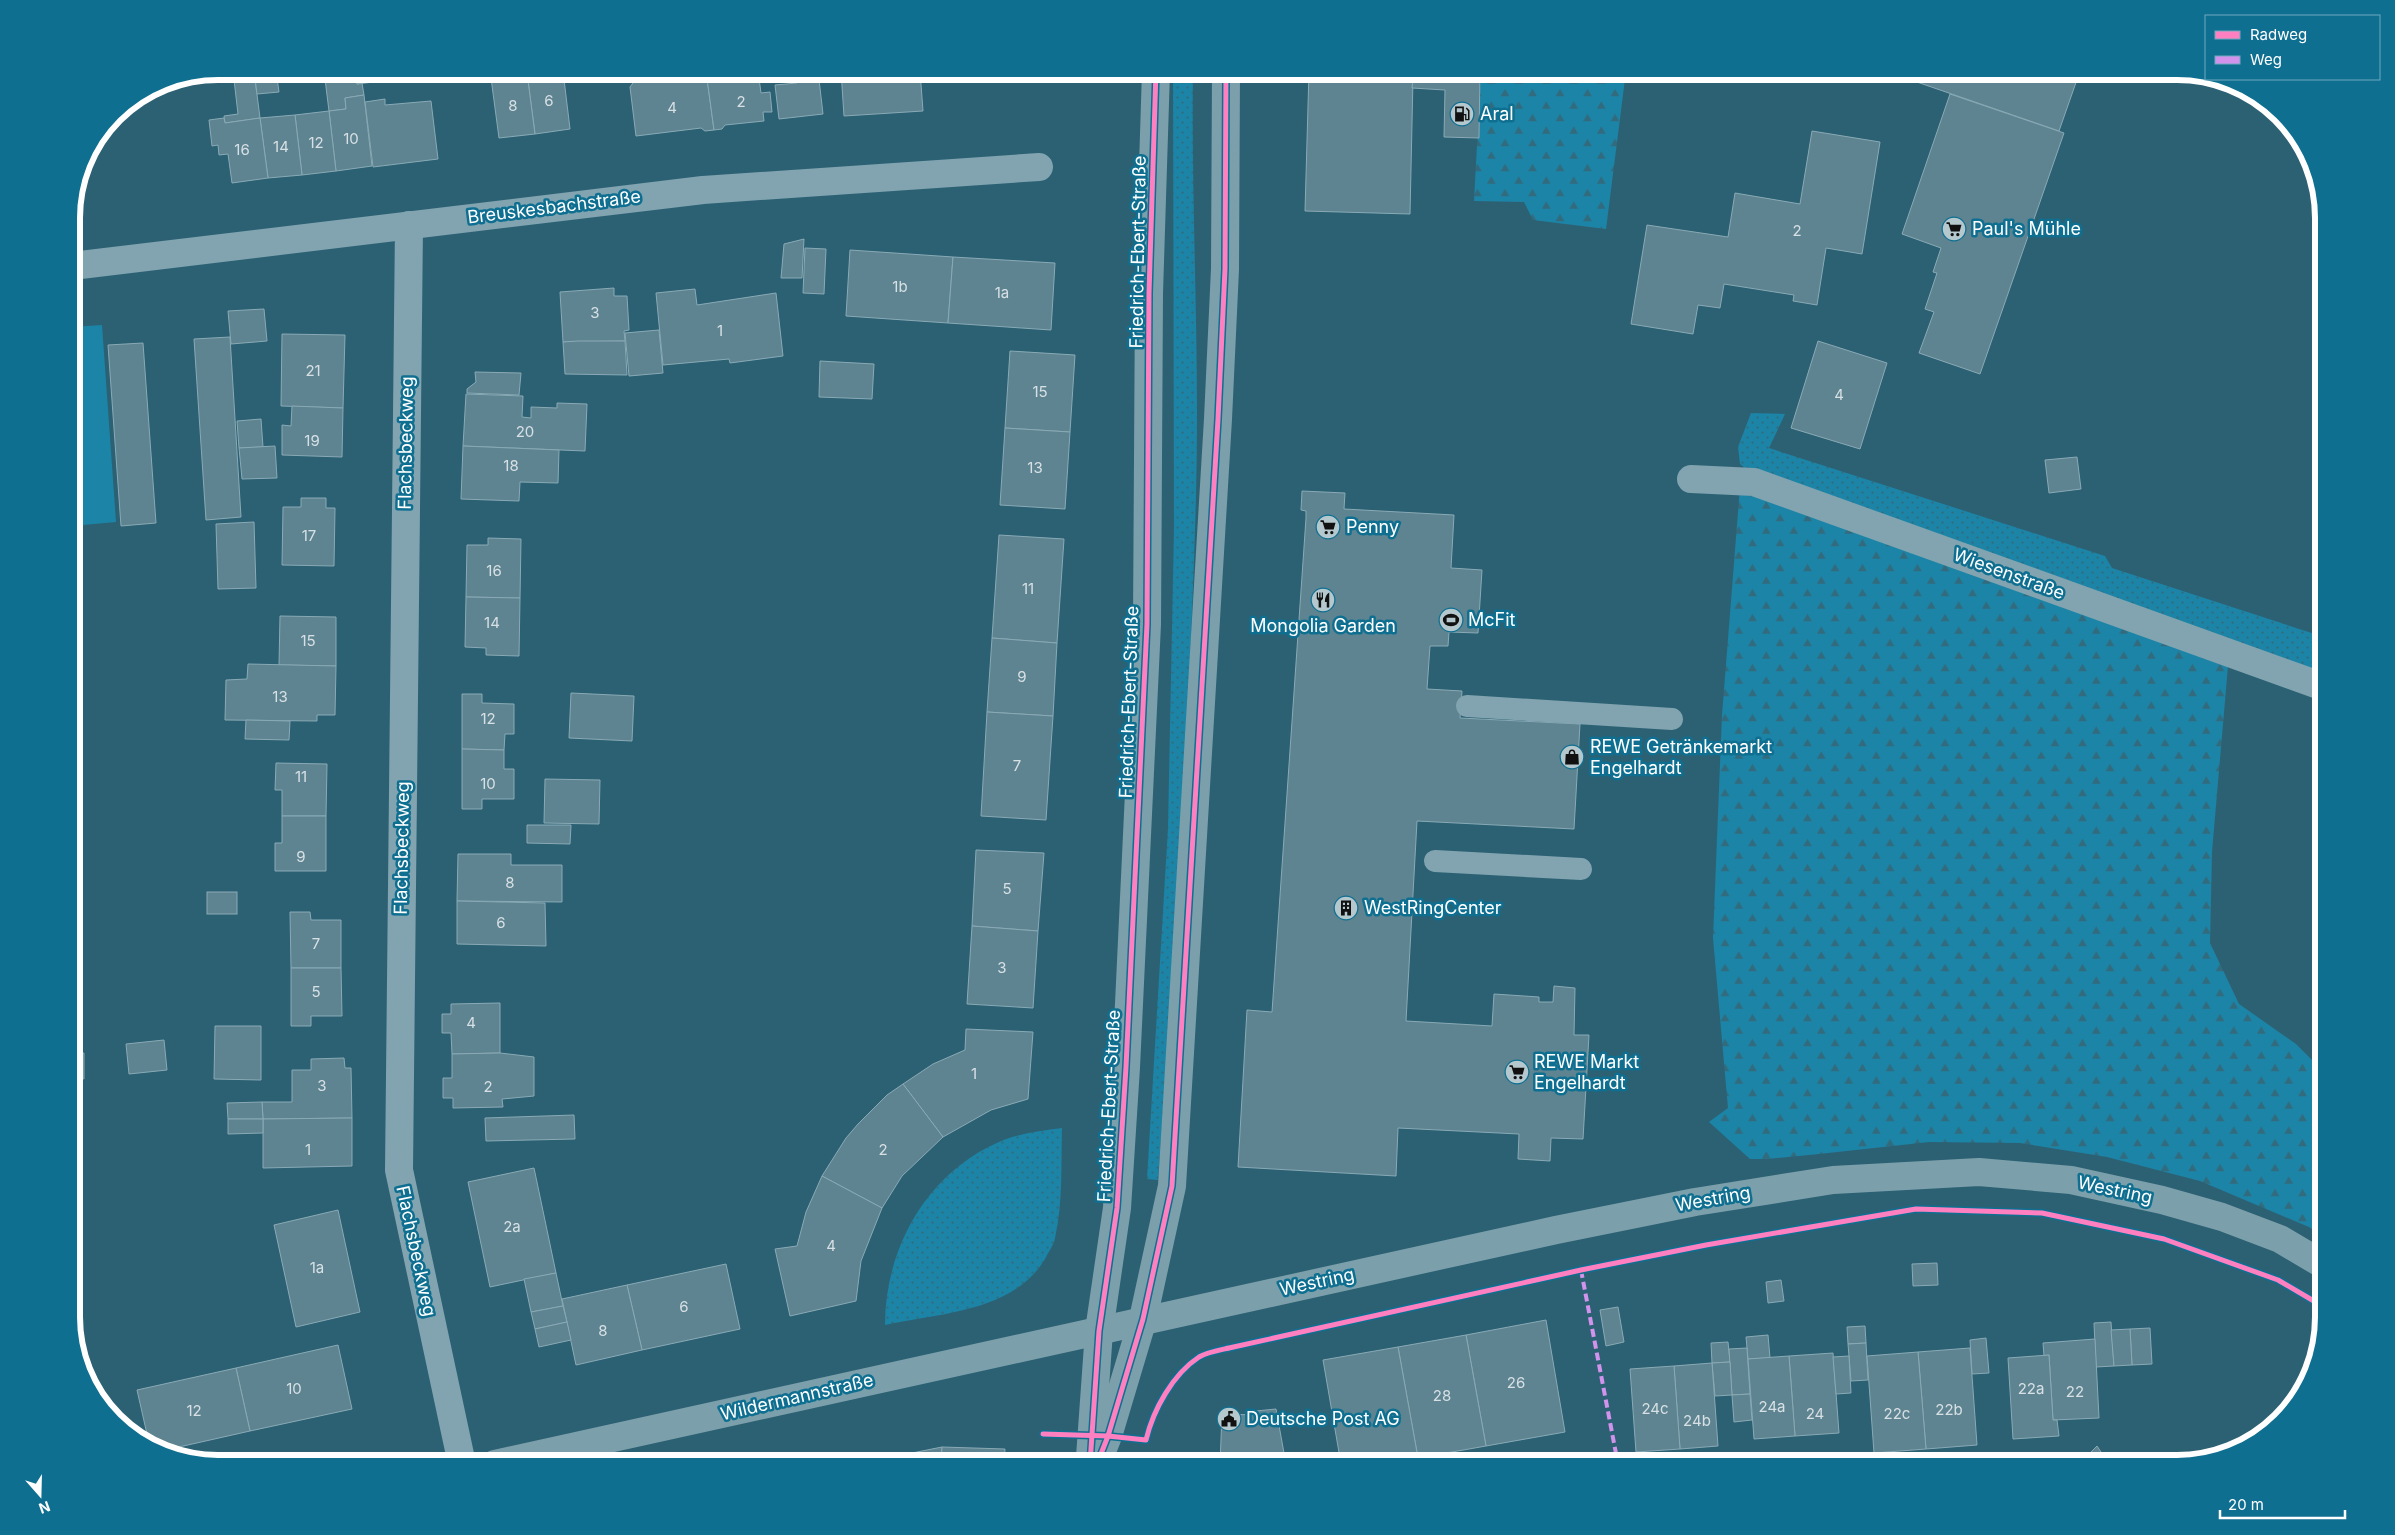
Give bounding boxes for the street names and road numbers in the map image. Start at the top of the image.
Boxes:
street label: Friedrich-Ebert-Straße [1125,155,1150,349]
street label: Breuskesbachstraße [466,185,642,228]
street label: Flachsbeckweg [394,376,417,510]
street label: Wiesenstraße [1951,544,2068,603]
street label: Friedrich-Ebert-Straße [1115,605,1142,799]
street label: Flachsbeckweg [390,781,413,915]
street label: Friedrich-Ebert-Straße [1093,1009,1124,1203]
street label: Westring [2076,1171,2154,1208]
street label: Westring [1674,1182,1752,1215]
street label: Flachsbeckweg [392,1184,441,1318]
street label: Westring [1278,1263,1356,1300]
street label: Wildermannstraße [719,1369,875,1424]

